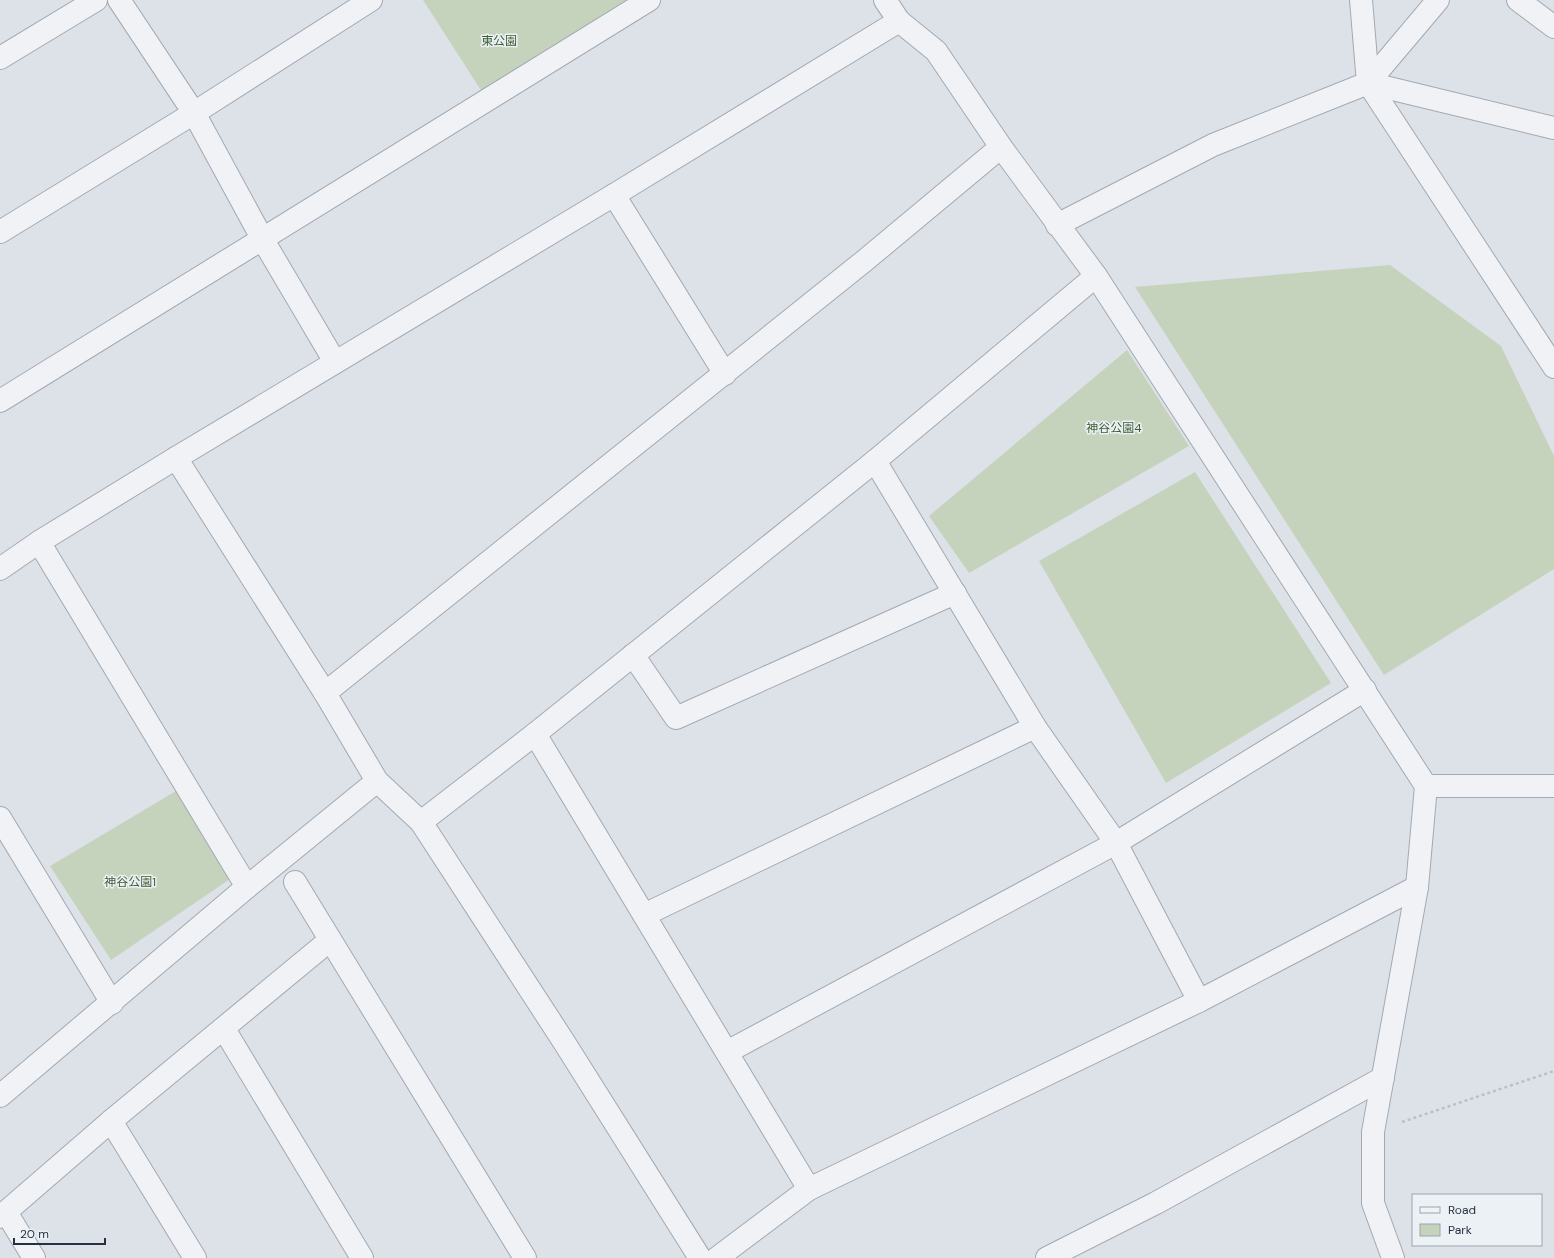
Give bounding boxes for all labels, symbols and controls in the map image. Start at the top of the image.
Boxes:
park label: 東公園 [481,33,517,49]
park label: 神谷公園4 [1086,420,1142,436]
park label: 神谷公園1 [104,874,156,890]
legend [1412,1194,1542,1246]
text: Road [1448,1202,1476,1218]
scale bar [14,1220,105,1246]
text: Park [1448,1222,1472,1238]
text: 20 m [20,1226,49,1242]

